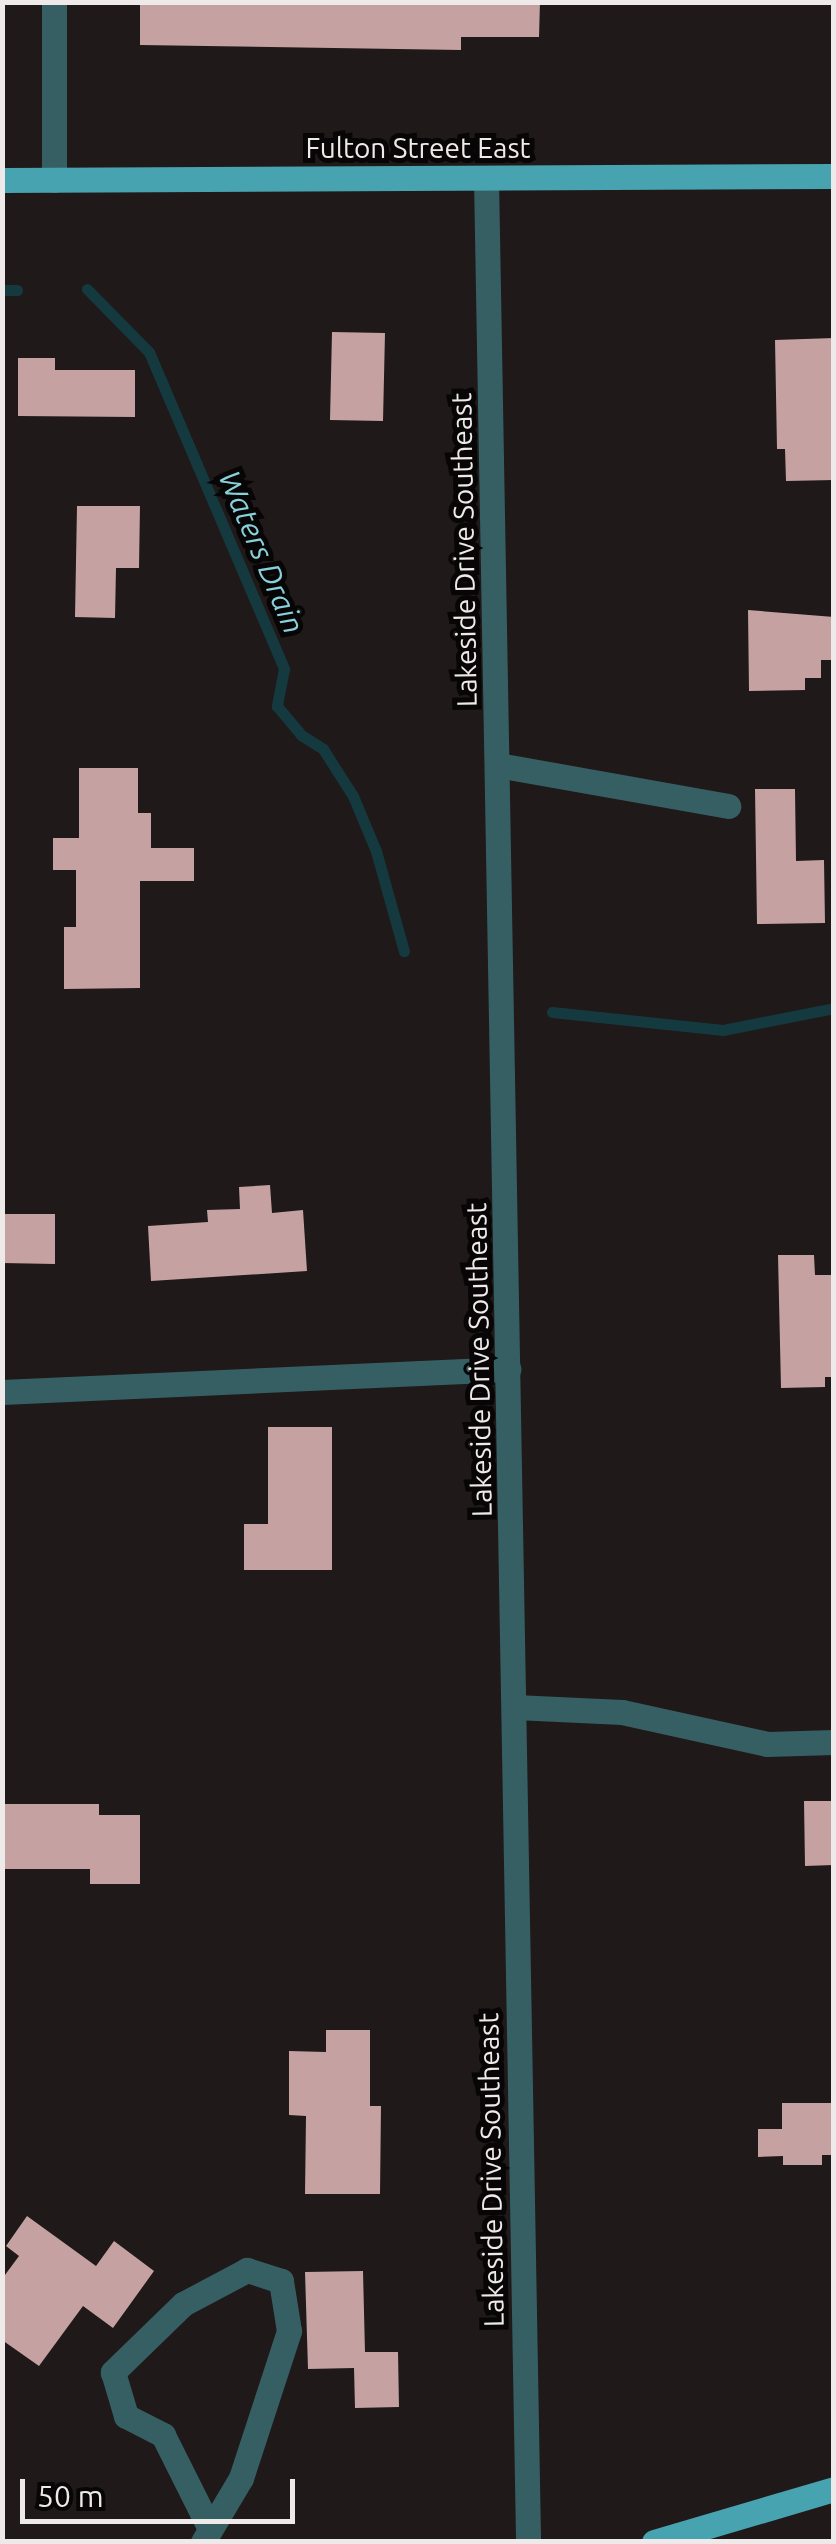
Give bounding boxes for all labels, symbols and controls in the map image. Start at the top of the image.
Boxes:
street label: Fulton Street East [305,131,531,165]
street label: Lakeside Drive Southeast [444,392,484,708]
water label: Waters Drain [212,465,312,639]
street label: Lakeside Drive Southeast [459,1202,499,1518]
street label: Lakeside Drive Southeast [471,2012,511,2328]
scale bar [25,2459,300,2521]
text: 50 m [37,2479,104,2513]

